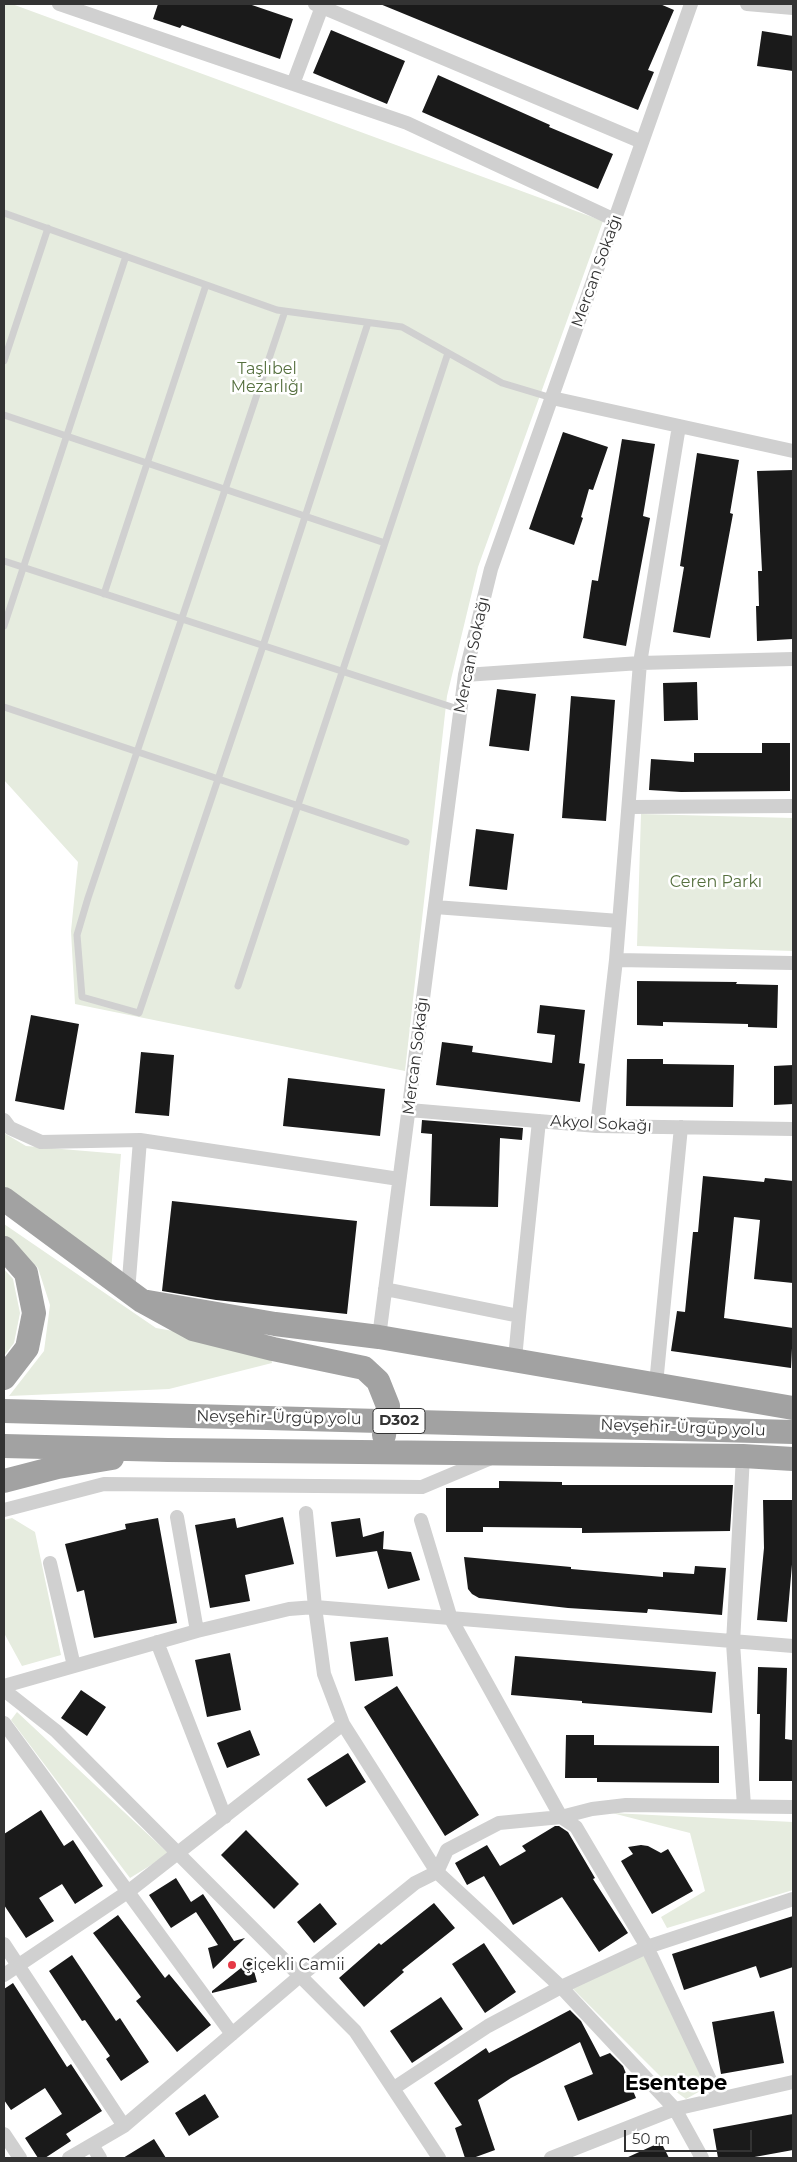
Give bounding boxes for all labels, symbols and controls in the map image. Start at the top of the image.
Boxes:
street label: Mercan Sokağı [568,212,626,330]
park label: Taşlıbel Mezarlığı [231,359,303,397]
street label: Mercan Sokağı [450,595,494,715]
park label: Ceren Parkı [670,872,762,892]
street label: Mercan Sokağı [399,996,433,1116]
street label: Akyol Sokağı [550,1112,652,1136]
street label: Nevşehir-Ürgüp yolu [196,1407,362,1429]
road number: D302 [373,1408,425,1434]
street label: Nevşehir-Ürgüp yolu [600,1416,766,1440]
place label: Çiçekli Camii [242,1955,345,1975]
marker: Çiçekli Camii [226,1959,238,1971]
district label: Esentepe [625,2071,727,2097]
scale bar [627,2120,754,2152]
text: 50 m [632,2129,670,2148]

